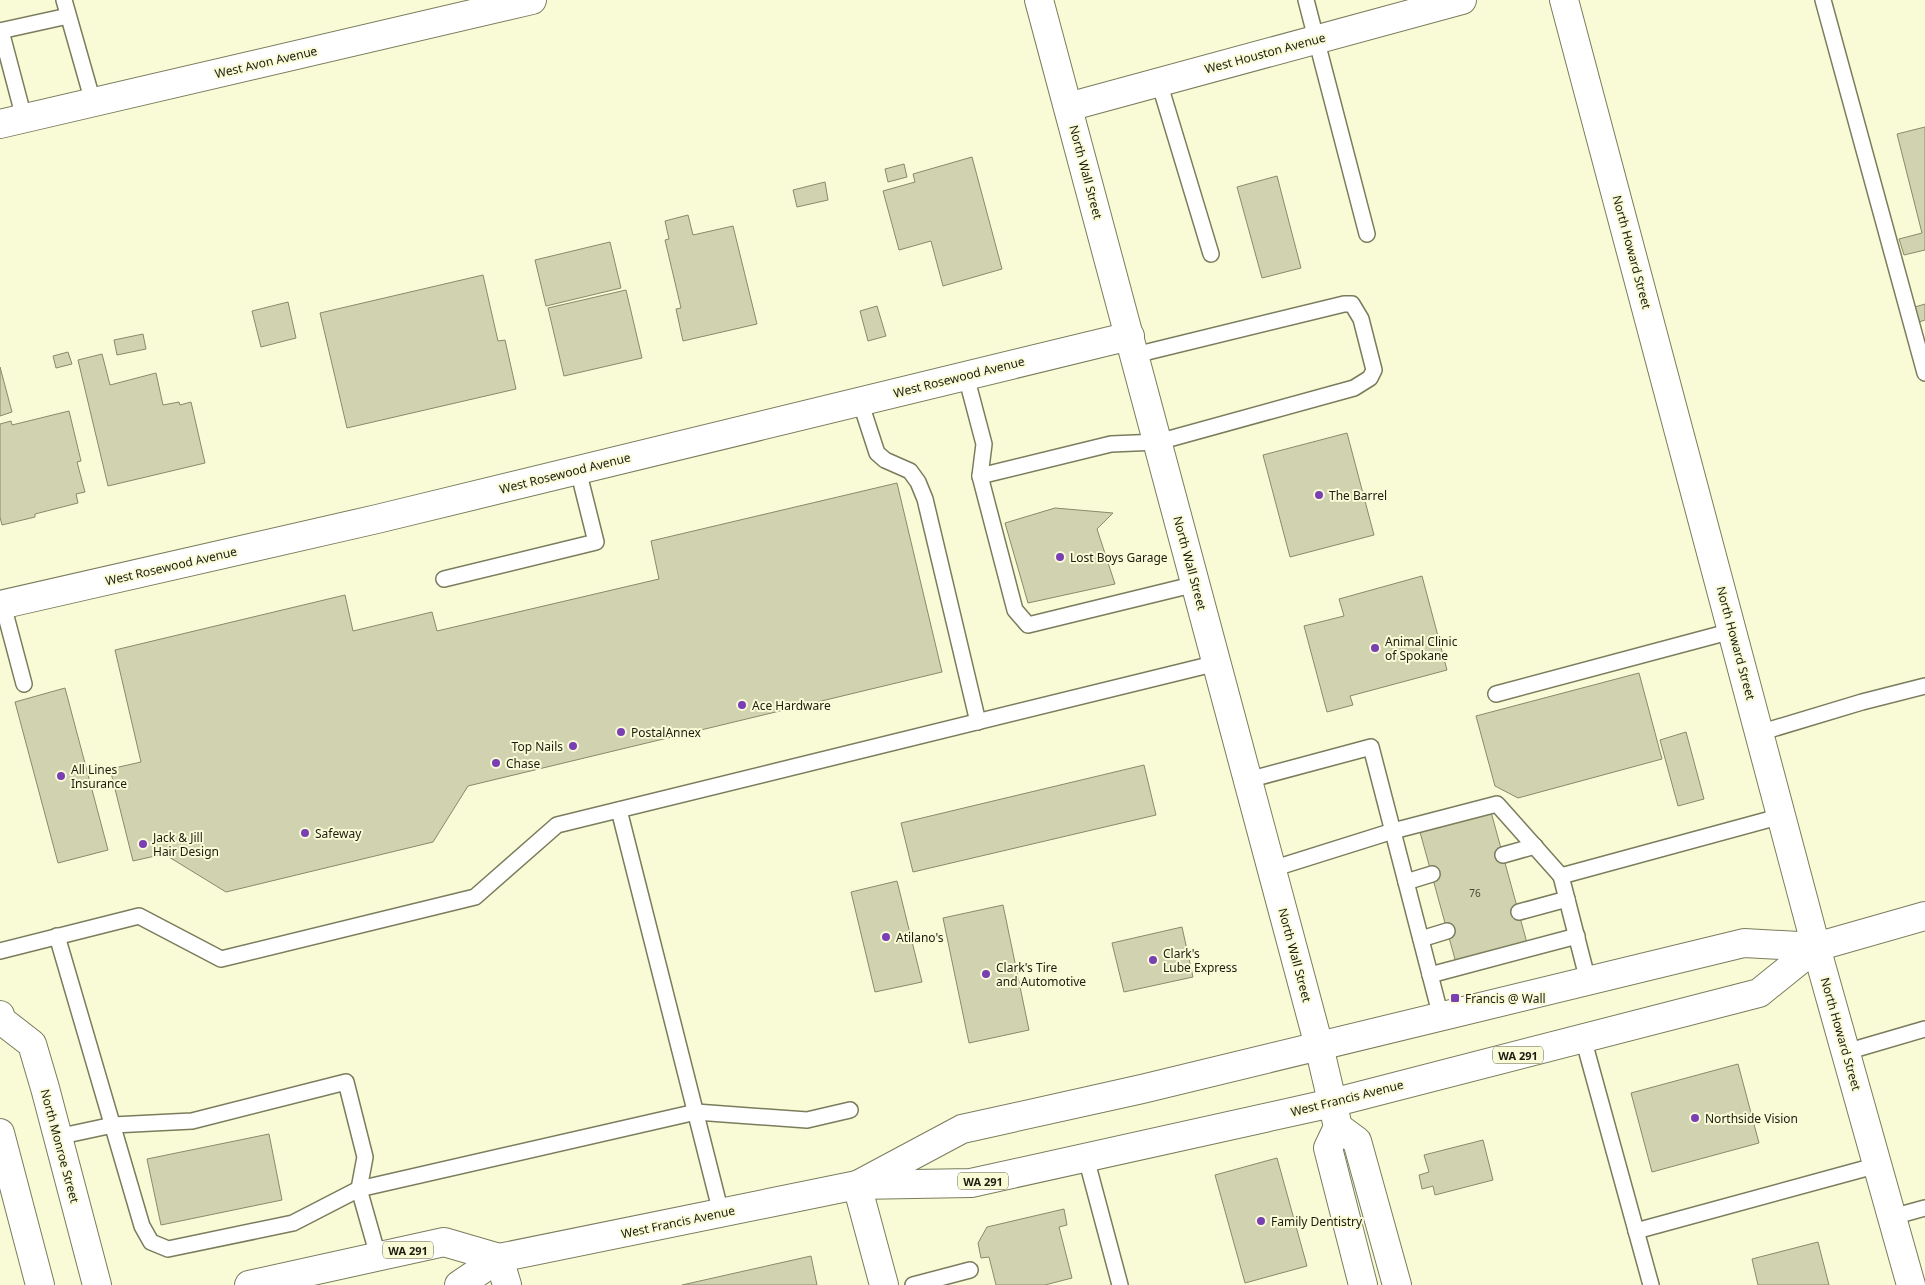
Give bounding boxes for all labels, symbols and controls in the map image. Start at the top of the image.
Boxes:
street label: West Houston Avenue [1203,29,1328,77]
street label: West Avon Avenue [213,42,319,82]
street label: North Wall Street [1065,123,1107,222]
street label: North Howard Street [1609,193,1656,311]
street label: West Rosewood Avenue [892,352,1027,402]
street label: West Rosewood Avenue [498,448,633,498]
place label: The Barrel [1329,487,1387,504]
marker: The Barrel [1313,489,1325,501]
street label: North Wall Street [1169,514,1211,613]
street label: West Rosewood Avenue [104,543,239,589]
place label: Lost Boys Garage [1070,549,1168,566]
marker: Lost Boys Garage [1054,551,1066,563]
street label: North Howard Street [1713,584,1760,702]
place label: Animal Clinic of Spokane [1385,633,1458,664]
marker: Animal Clinic of Spokane [1369,642,1381,654]
place label: Ace Hardware [752,697,831,714]
marker: Ace Hardware [736,699,748,711]
place label: PostalAnnex [631,724,701,741]
marker: PostalAnnex [615,726,627,738]
place label: Top Nails [512,738,563,755]
marker: Top Nails [567,740,579,752]
place label: Chase [506,755,540,772]
marker: Chase [490,757,502,769]
place label: All Lines Insurance [71,761,127,792]
marker: All Lines Insurance [55,770,67,782]
place label: Safeway [315,825,362,842]
marker: Safeway [299,827,311,839]
place label: Jack & Jill Hair Design [152,829,219,860]
marker: Jack & Jill Hair Design [137,838,149,850]
house number: 76 [1469,886,1481,900]
street label: North Wall Street [1274,906,1316,1005]
place label: Atilano's [896,929,944,946]
marker: Atilano's [880,931,892,943]
place label: Clark's Lube Express [1163,945,1238,976]
marker: Clark's Lube Express [1147,954,1159,966]
place label: Clark's Tire and Automotive [996,959,1086,990]
marker: Clark's Tire and Automotive [980,968,992,980]
street label: North Howard Street [1817,975,1865,1093]
place label: Francis @ Wall [1465,990,1546,1007]
marker: Francis @ Wall [1449,992,1461,1004]
road number: WA 291 [1493,1046,1543,1064]
street label: West Francis Avenue [1289,1076,1405,1120]
street label: North Monroe Street [37,1087,84,1205]
place label: Northside Vision [1705,1110,1798,1127]
marker: Northside Vision [1689,1112,1701,1124]
road number: WA 291 [958,1172,1008,1190]
street label: West Francis Avenue [620,1202,737,1242]
place label: Family Dentistry [1271,1213,1363,1230]
marker: Family Dentistry [1255,1215,1267,1227]
road number: WA 291 [383,1242,433,1258]

